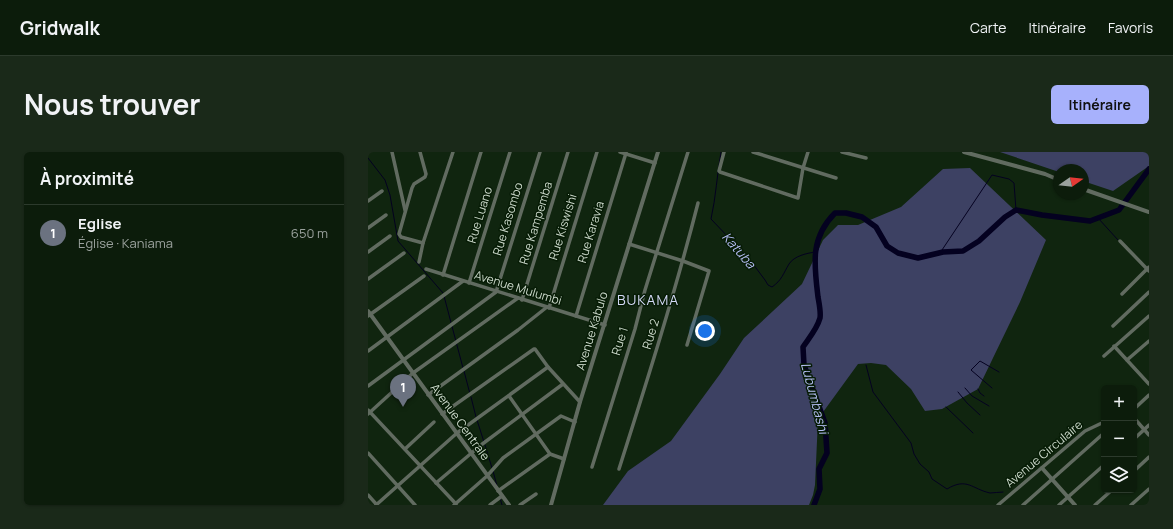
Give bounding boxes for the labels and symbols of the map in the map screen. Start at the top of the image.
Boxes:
north arrow [1053,164,1089,200]
street label: Rue Kampemba [515,179,556,266]
street label: Rue Kasombo [488,180,527,258]
street label: Rue Luano [463,185,496,245]
street label: Rue Kiswishi [544,192,581,262]
street label: Rue Karavia [573,199,608,265]
water label: Katuba [718,228,760,273]
street label: Avenue Mulumbi [472,266,564,309]
street label: Avenue Kabulo [571,289,612,372]
district label: BUKAMA [617,290,679,309]
street label: Rue 2 [638,316,663,351]
your location [695,321,715,341]
street label: Rue 1 [607,325,632,357]
water label: Lubumbashi [797,360,834,438]
pin: 1 [390,374,416,407]
street label: Avenue Centrale [427,380,494,464]
street label: Avenue Circulaire [1001,416,1086,491]

